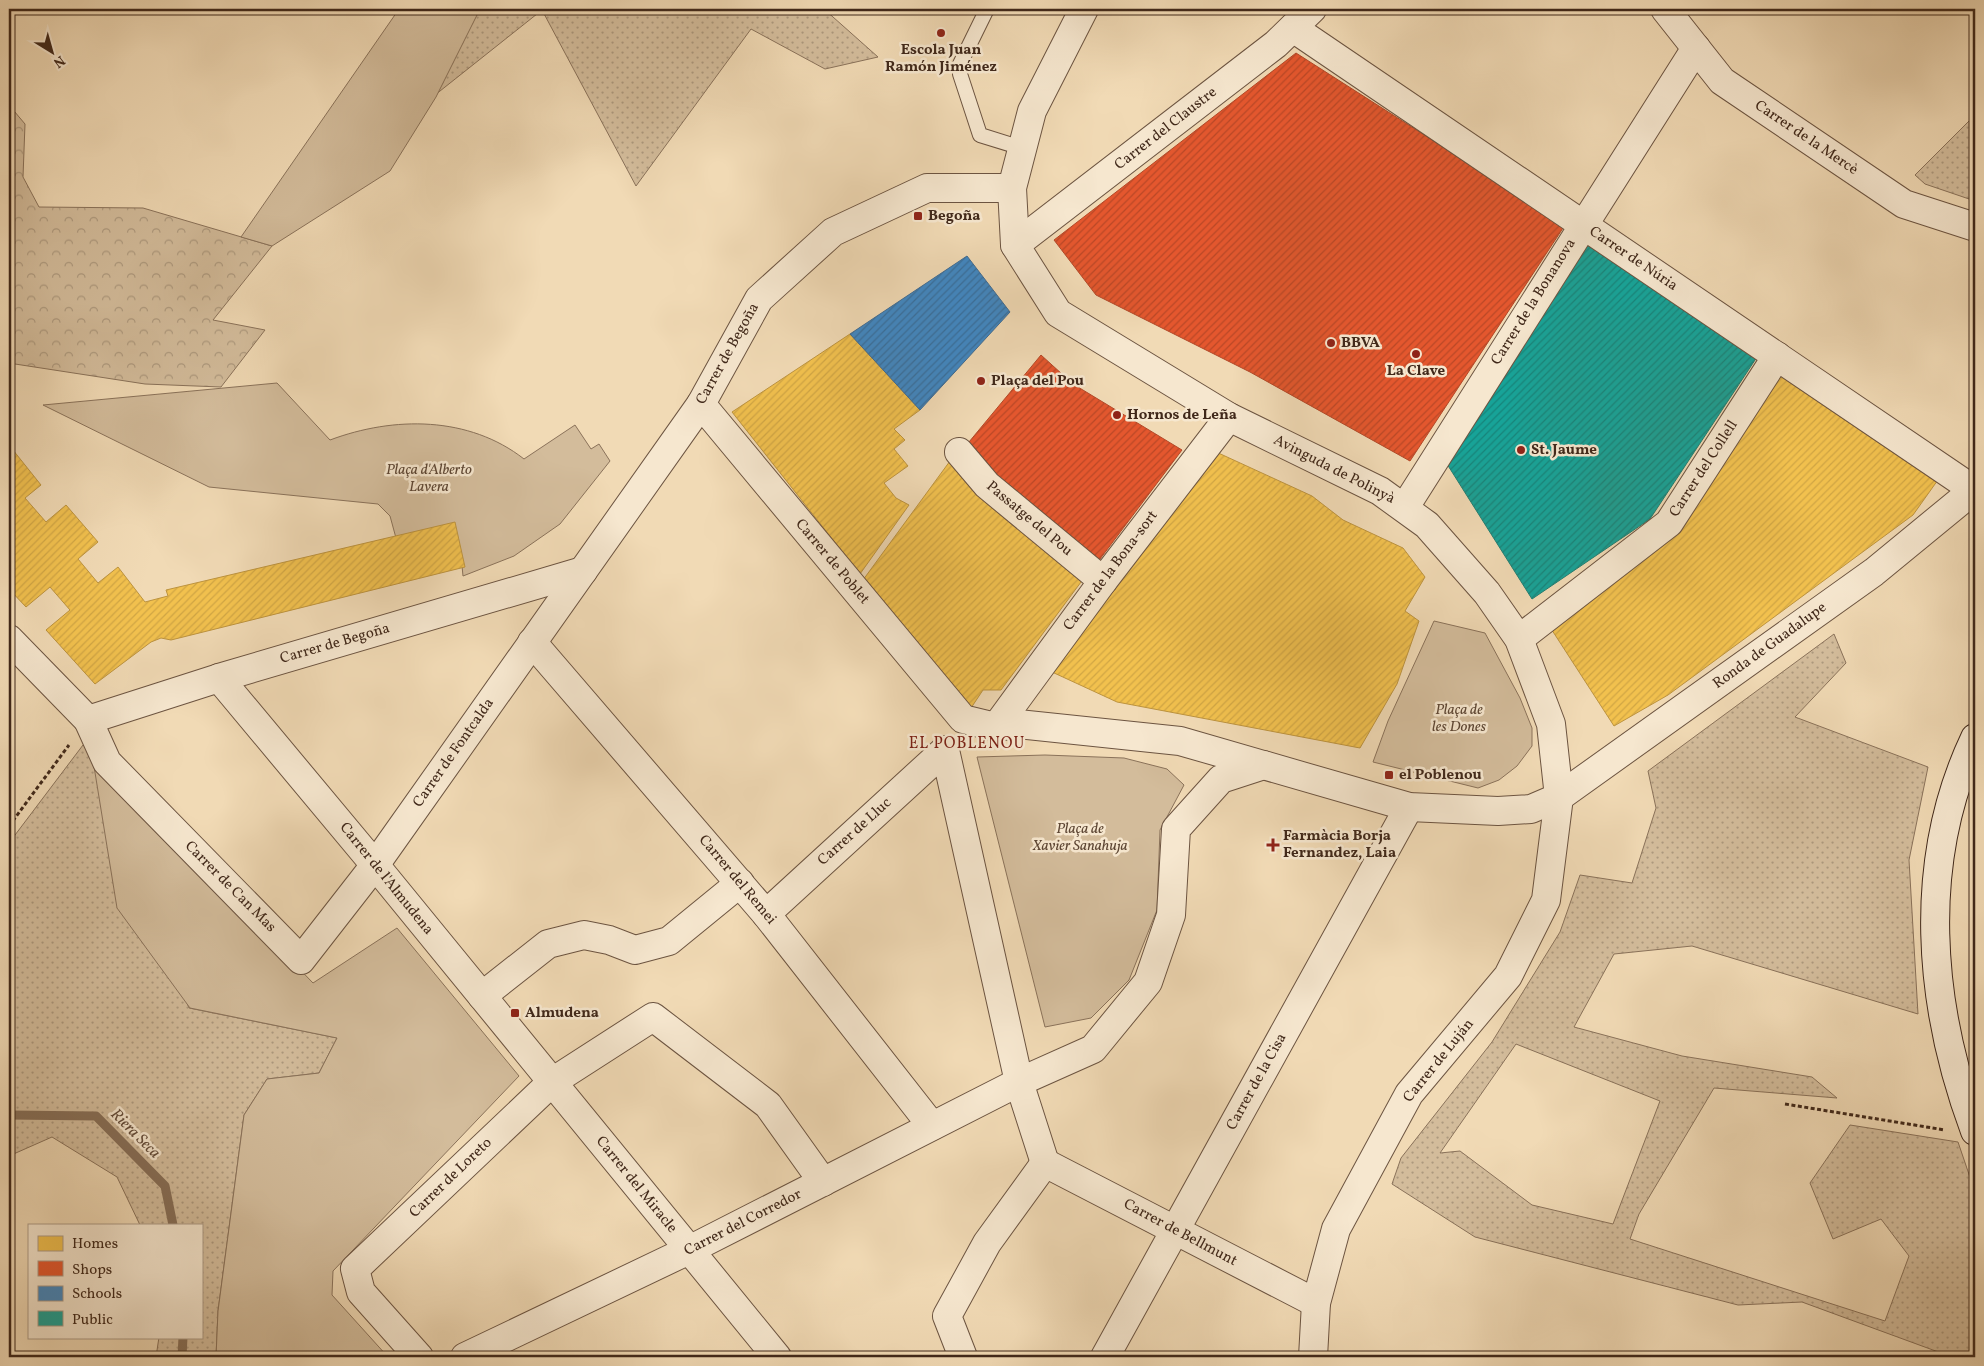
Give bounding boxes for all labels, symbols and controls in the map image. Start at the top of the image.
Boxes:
marker: Escola Juan Ramón Jiménez [935,27,947,39]
north arrow [28,28,78,78]
place label: Escola Juan Ramón Jiménez [885,40,997,78]
text: N [49,51,69,72]
street label: Carrer del Claustre [1110,82,1222,176]
street label: Carrer de la Mercè [1750,96,1862,180]
place label: Begoña [928,206,981,227]
marker: Begoña [912,210,924,222]
street label: Carrer de Núria [1585,222,1681,296]
street label: Carrer de la Bonanova [1486,235,1582,369]
street label: Carrer de Begoña [691,299,765,409]
place label: BBVA [1341,333,1380,354]
marker: BBVA [1325,337,1337,349]
marker: La Clave [1410,348,1422,360]
place label: La Clave [1387,361,1446,382]
place label: Plaça del Pou [991,371,1084,392]
marker: Plaça del Pou [975,375,987,387]
place label: Hornos de Leña [1127,405,1237,426]
marker: Hornos de Leña [1111,409,1123,421]
street label: Carrer del Collell [1665,416,1743,522]
street label: Avinguda de Polinyà [1270,430,1398,510]
place label: St. Jaume [1531,440,1597,461]
marker: St. Jaume [1515,444,1527,456]
park label: Plaça d'Alberto Lavera [386,460,472,498]
street label: Passatge del Pou [981,476,1077,562]
street label: Carrer de la Bona-sort [1059,506,1163,636]
street label: Carrer de Poblet [790,515,874,609]
street label: Ronda de Guadalupe [1709,598,1831,694]
street label: Carrer de Begoña [278,618,392,670]
street label: Carrer de Fontcalda [408,694,500,812]
park label: Plaça de les Dones [1432,700,1487,738]
district label: EL POBLENOU [909,733,1025,755]
place label: el Poblenou [1399,765,1482,786]
marker: el Poblenou [1383,769,1395,781]
street label: Carrer de Lluc [813,793,897,871]
street label: Carrer de l'Almudena [334,818,438,940]
park label: Plaça de Xavier Sanahuja [1031,819,1128,857]
place label: Farmàcia Borja Fernandez, Laia [1283,826,1396,864]
street label: Carrer del Remei [693,831,781,929]
street label: Carrer de Can Mas [179,836,281,938]
marker: Farmàcia Borja Fernandez, Laia [1267,839,1279,851]
place label: Almudena [525,1003,599,1024]
marker: Almudena [509,1007,521,1019]
street label: Carrer de Luján [1399,1015,1479,1107]
street label: Carrer de la Cisa [1222,1030,1292,1134]
water label: Riera Seca [105,1104,165,1164]
street label: Carrer del Miracle [590,1132,682,1238]
street label: Carrer de Loreto [405,1133,497,1223]
street label: Carrer del Corredor [681,1184,805,1262]
street label: Carrer de Bellmunt [1119,1194,1241,1272]
legend [28,1224,202,1338]
text: Homes [72,1234,118,1255]
text: Shops [72,1260,112,1281]
text: Schools [72,1284,122,1305]
text: Public [72,1310,113,1331]

